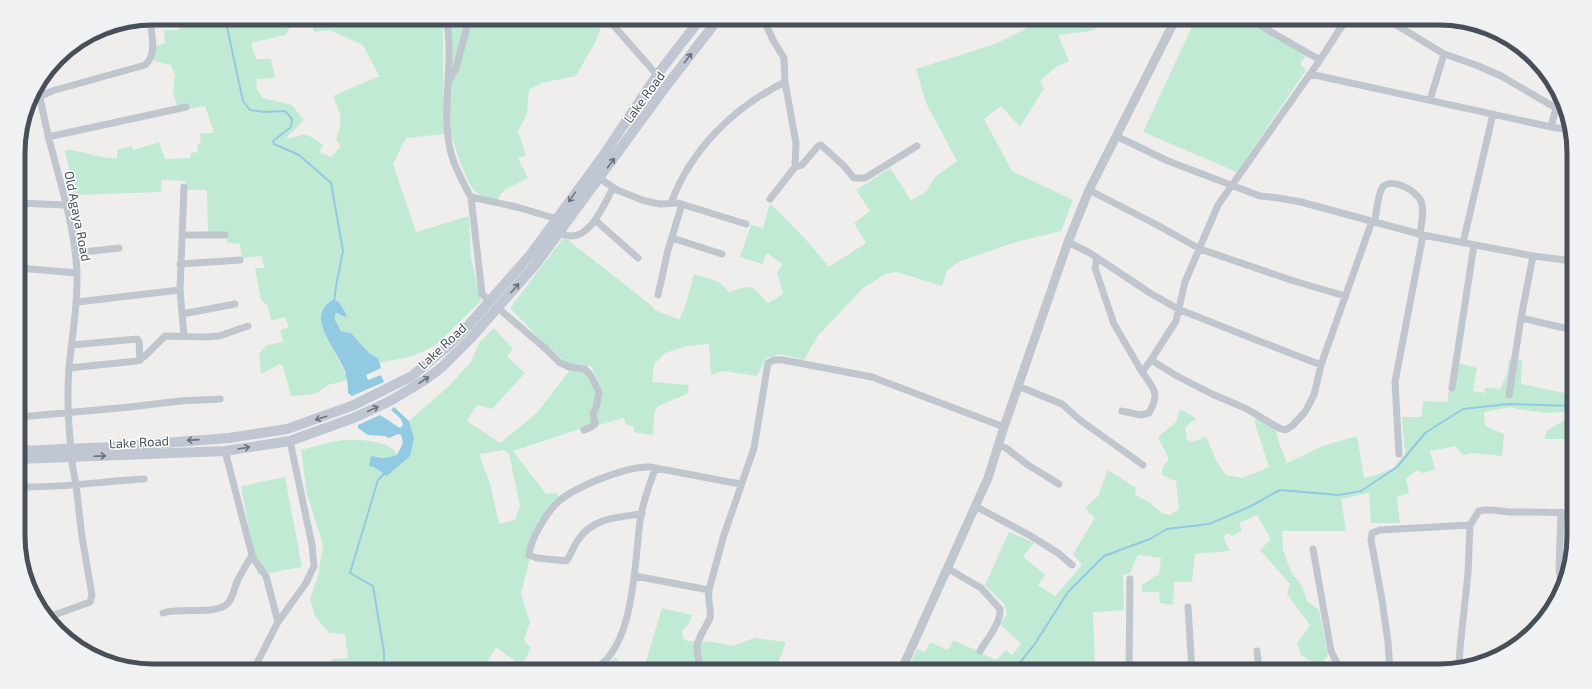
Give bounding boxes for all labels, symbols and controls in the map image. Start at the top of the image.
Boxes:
one-way arrow [684,53,692,64]
street label: Lake Road [620,68,668,126]
one-way arrow [607,158,615,169]
street label: Old Agaya Road [61,169,95,263]
one-way arrow [568,192,576,203]
one-way arrow [510,283,519,294]
street label: Lake Road [415,320,469,372]
one-way arrow [418,376,430,384]
one-way arrow [367,405,379,412]
one-way arrow [315,415,328,422]
street label: Lake Road [109,432,169,452]
one-way arrow [187,437,200,444]
one-way arrow [237,444,250,452]
one-way arrow [93,453,106,460]

